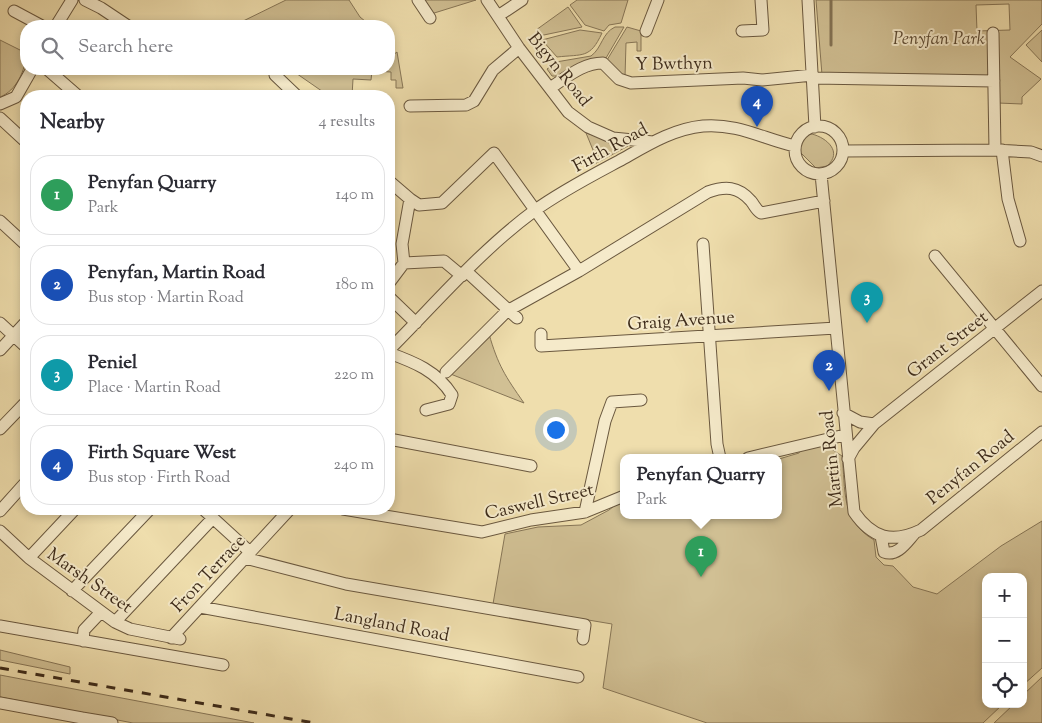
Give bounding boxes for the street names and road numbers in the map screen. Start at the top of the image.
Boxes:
street label: Bigyn Road [520,27,597,113]
street label: Y Bwthyn [635,51,713,79]
street label: Firth Road [569,117,653,180]
street label: Graig Avenue [627,305,736,339]
street label: Grant Street [902,306,994,386]
street label: Martin Road [815,409,851,509]
street label: Penyfan Road [922,425,1021,512]
street label: Caswell Street [482,478,597,528]
street label: Fron Terrace [166,530,252,619]
street label: Marsh Street [41,543,137,621]
street label: Langland Road [332,602,451,650]

